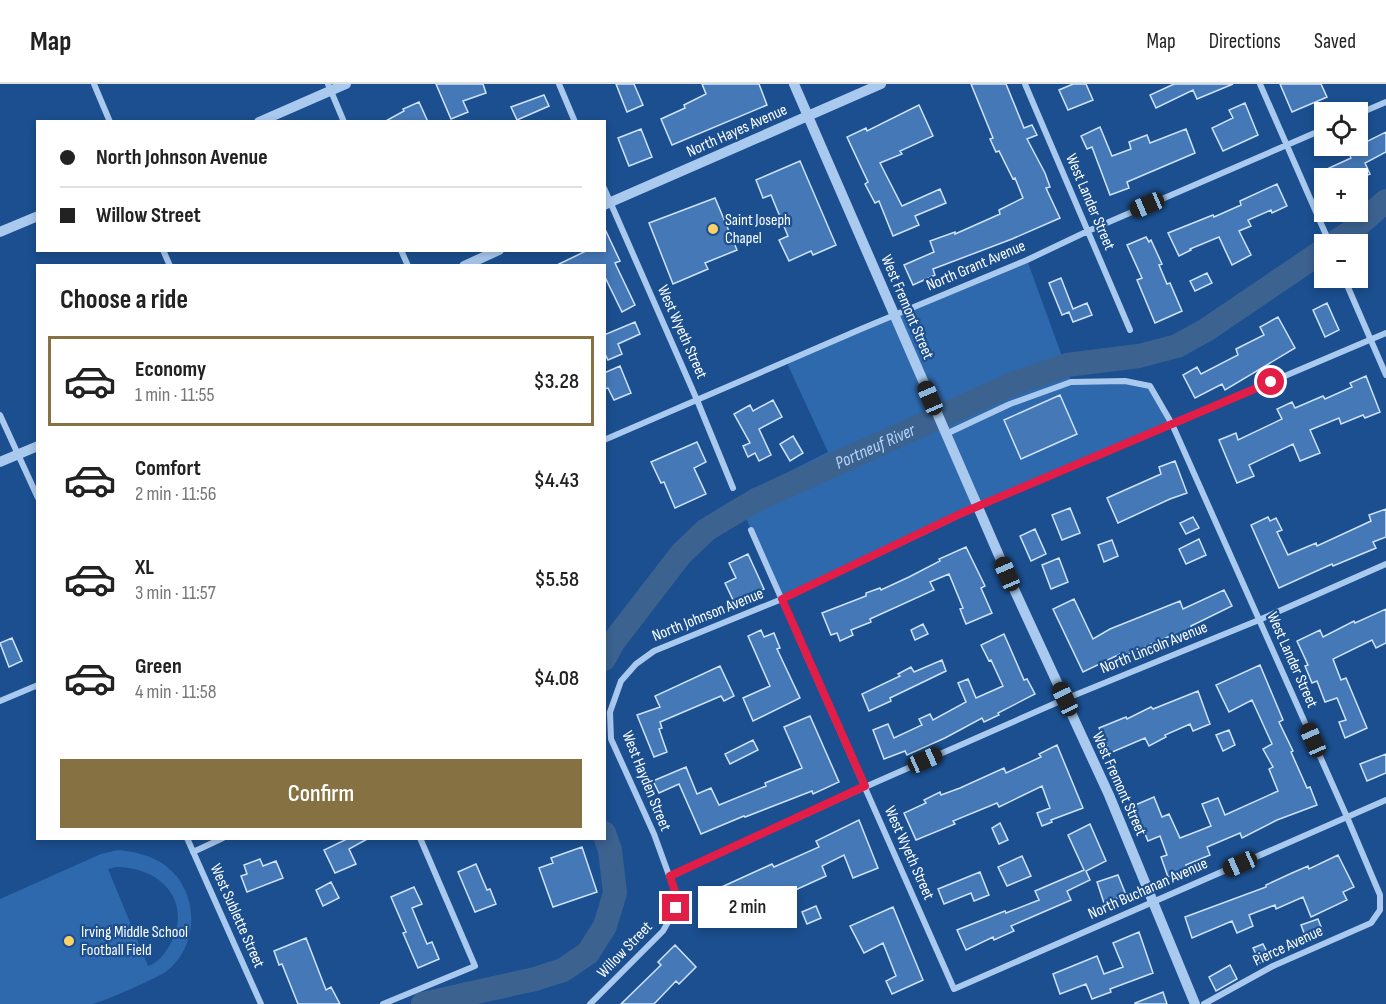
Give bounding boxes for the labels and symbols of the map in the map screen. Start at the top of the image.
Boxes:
street label: North Hayes Avenue [684,100,790,162]
street label: West Lander Street [1061,151,1119,253]
car [1127,190,1167,220]
place label: Saint Joseph Chapel [725,211,791,248]
marker: Saint Joseph Chapel [706,222,720,236]
street label: North Grant Avenue [924,237,1028,295]
street label: West Fremont Street [876,252,938,362]
street label: West Wyeth Street [653,282,711,382]
route start [1257,368,1284,395]
car [915,378,945,418]
water label: Portneuf River [832,419,919,473]
car [992,554,1022,594]
street label: North Johnson Avenue [650,584,766,646]
street label: West Lander Street [1262,609,1322,711]
street label: North Lincoln Avenue [1098,618,1210,678]
car [1049,679,1081,719]
car [1297,720,1329,760]
street label: West Hayden Street [617,728,675,834]
street label: West Fremont Street [1088,729,1150,839]
car [905,744,945,776]
street label: West Wyeth Street [880,803,938,903]
car [1220,848,1260,880]
street label: North Buchanan Avenue [1085,854,1211,924]
street label: West Sublette Street [206,861,268,971]
callout: 2 min [697,887,796,929]
route end [662,894,689,921]
street label: Willow Street [593,918,657,982]
street label: Pierce Avenue [1250,922,1326,970]
place label: Irving Middle School Football Field [81,923,188,960]
marker: Irving Middle School Football Field [62,934,76,948]

